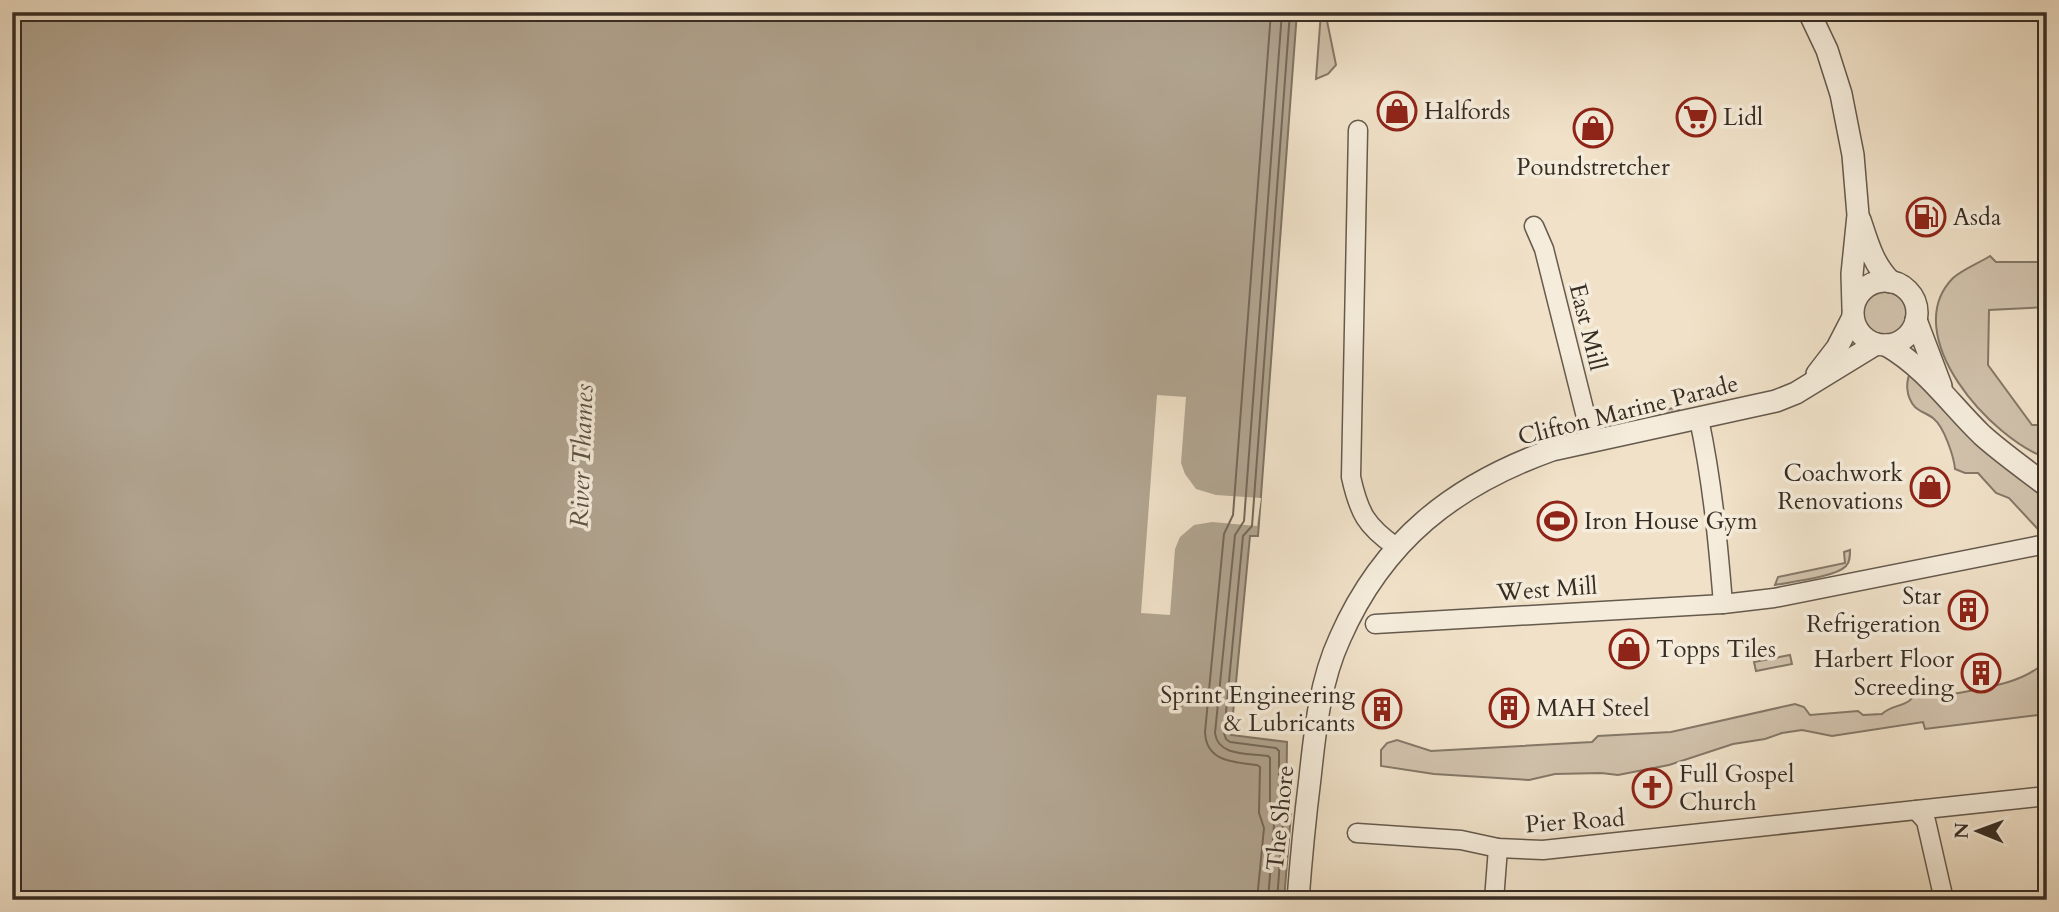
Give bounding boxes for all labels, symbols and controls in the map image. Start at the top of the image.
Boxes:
shop icon: Halfords [1376,90,1418,132]
place label: Halfords [1424,95,1510,128]
supermarket icon: Lidl [1675,96,1717,138]
place label: Lidl [1723,101,1763,134]
shop icon: Poundstretcher [1572,107,1614,149]
place label: Poundstretcher [1516,151,1670,184]
fuel station icon: Asda [1905,196,1947,238]
place label: Asda [1953,201,2002,234]
street label: East Mill [1561,280,1614,374]
street label: Clifton Marine Parade [1514,367,1742,454]
water label: River Thames [561,383,602,529]
place label: Coachwork Renovations [1777,457,1903,518]
shop icon: Coachwork Renovations [1909,466,1951,508]
sports icon: Iron House Gym [1536,500,1578,542]
place label: Iron House Gym [1584,505,1758,538]
street label: West Mill [1494,570,1599,610]
place label: Star Refrigeration [1806,580,1941,641]
building icon: Star Refrigeration [1947,589,1989,631]
shop icon: Topps Tiles [1608,628,1650,670]
place label: Topps Tiles [1656,633,1776,666]
place label: Harbert Floor Screeding [1814,643,1955,704]
building icon: Harbert Floor Screeding [1960,652,2002,694]
place label: Sprint Engineering & Lubricants [1160,679,1356,740]
building icon: MAH Steel [1488,687,1530,729]
building icon: Sprint Engineering & Lubricants [1361,688,1403,730]
place label: MAH Steel [1536,692,1650,725]
place label: Full Gospel Church [1679,758,1794,819]
street label: The Shore [1259,764,1302,872]
church icon: Full Gospel Church [1631,767,1673,809]
north arrow [1944,796,2014,866]
street label: Pier Road [1524,802,1626,841]
text: N [1949,822,1975,839]

